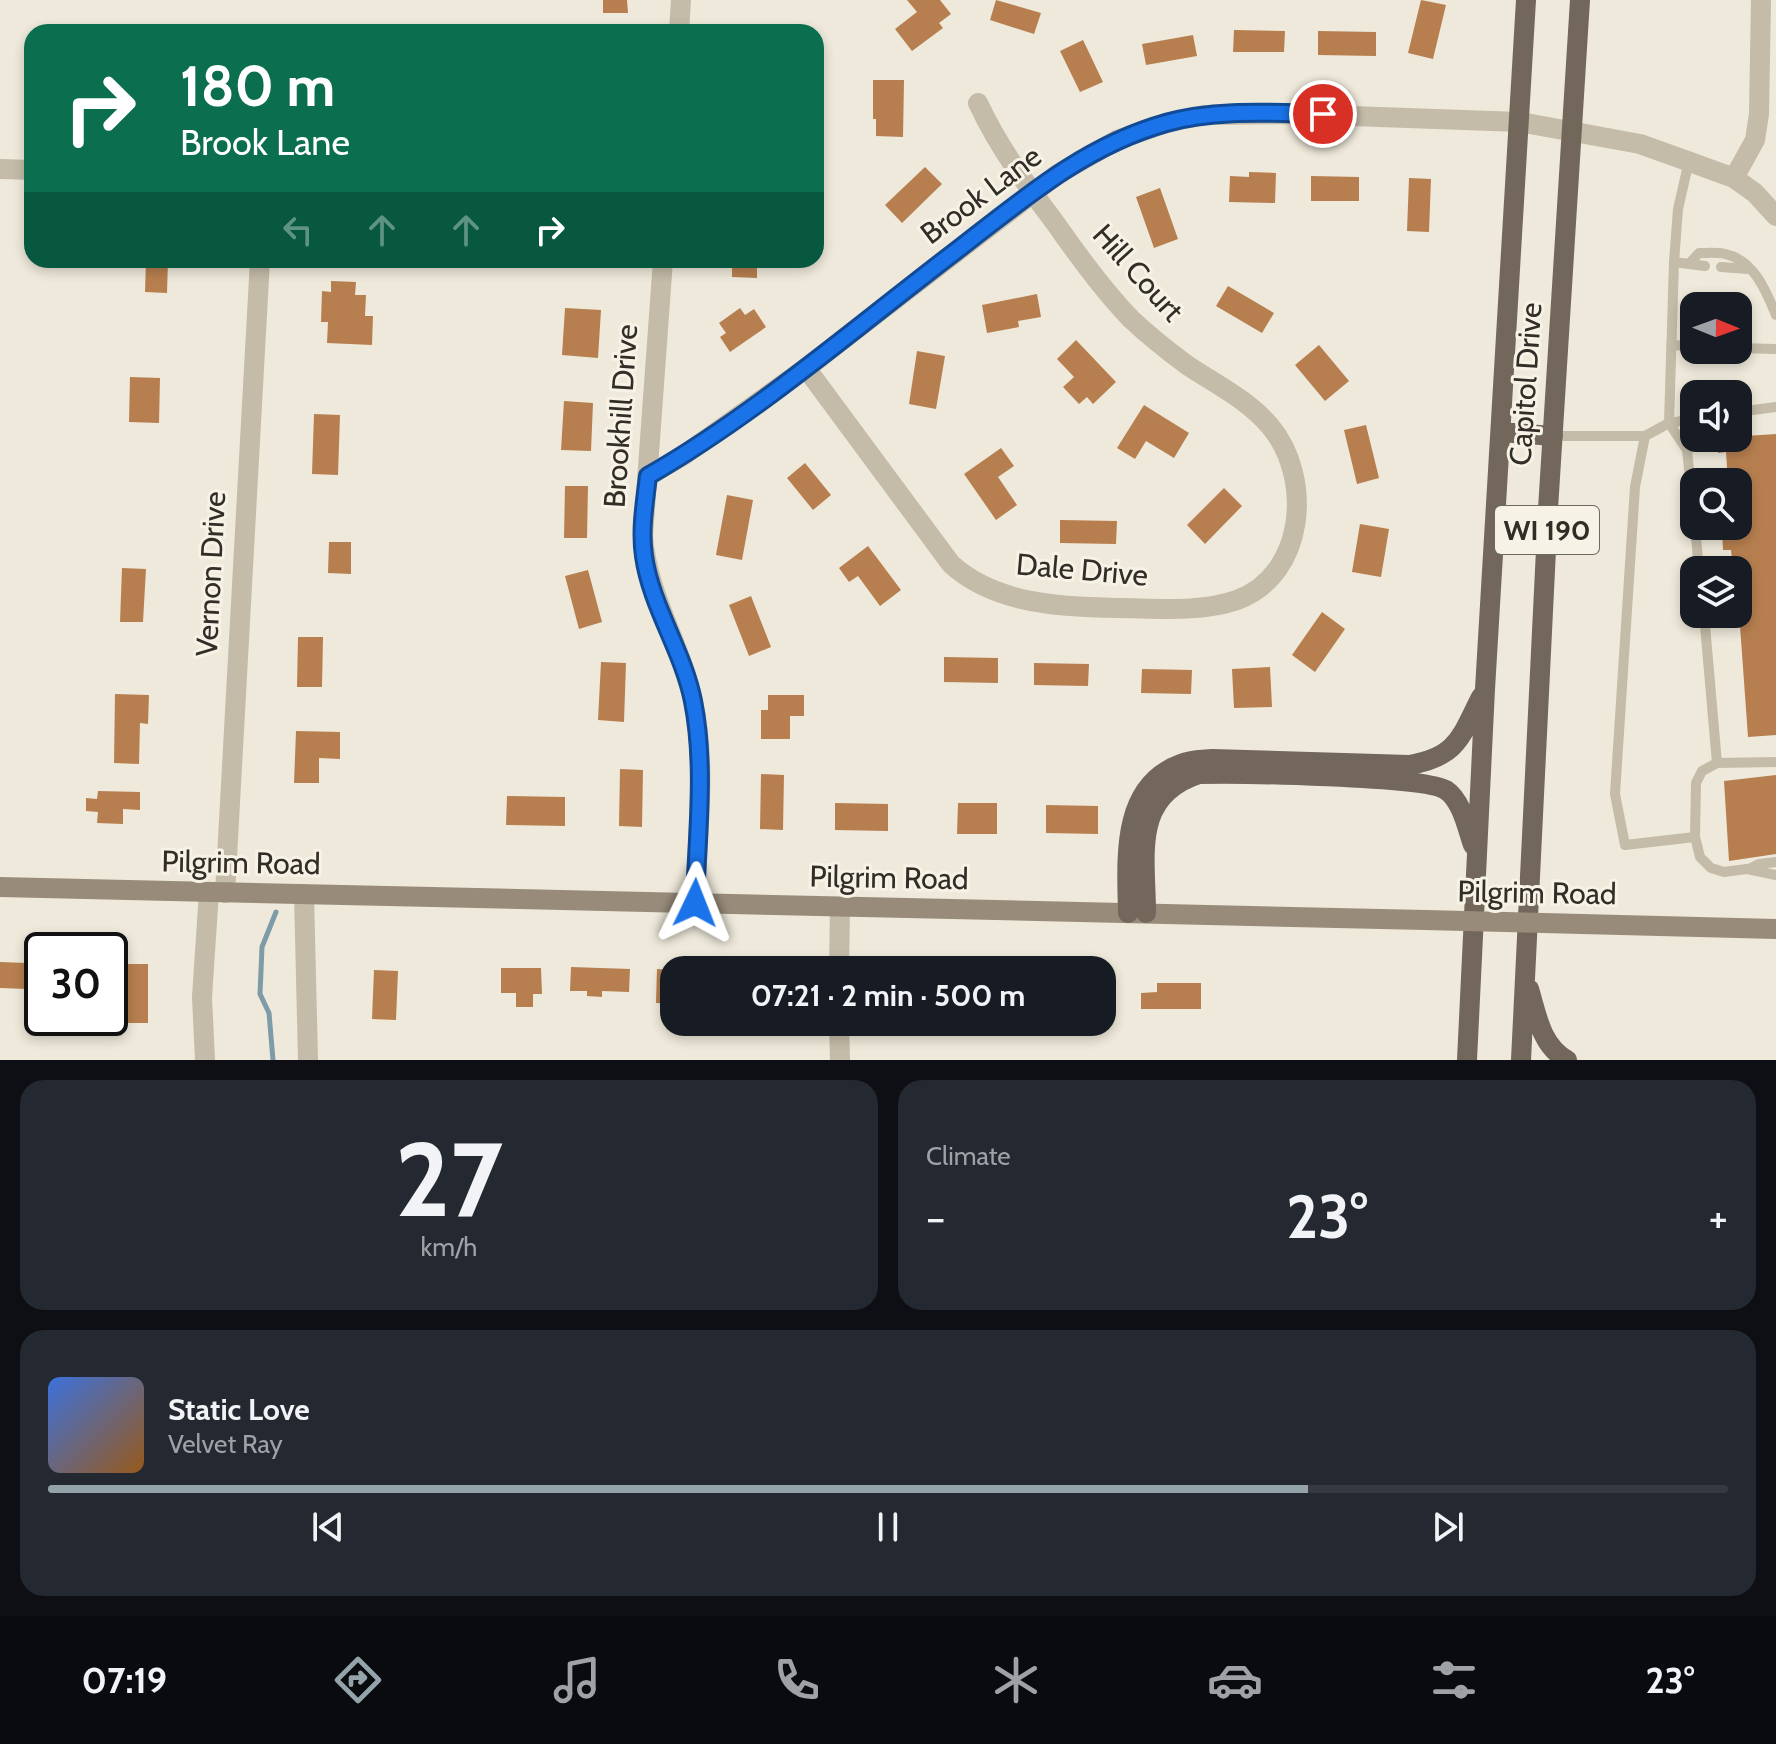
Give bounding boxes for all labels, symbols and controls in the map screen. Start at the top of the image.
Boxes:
text: 180 m [180,52,335,120]
icon: right [48,56,152,160]
pin [1289,80,1357,148]
icon: arrive [1301,92,1345,136]
text: Brook Lane [180,120,350,164]
street label: Brook Lane [913,137,1048,252]
icon: left [276,208,320,252]
icon: ahead [360,208,404,252]
icon: ahead [444,208,488,252]
icon: right [528,208,572,252]
street label: Hill Court [1085,216,1192,329]
north arrow [1680,292,1752,364]
map controls [1680,292,1752,628]
street label: Capitol Drive [1501,301,1550,467]
street label: Brookhill Drive [596,323,645,509]
button: sound [1680,380,1752,452]
button: search [1680,468,1752,540]
street label: Vernon Drive [188,490,233,658]
road number: WI 190 [1495,506,1599,554]
street label: Dale Drive [1015,545,1150,594]
button: layers [1680,556,1752,628]
street label: Pilgrim Road [161,843,321,882]
street label: Pilgrim Road [809,858,969,897]
position arrow [653,861,737,945]
street label: Pilgrim Road [1457,873,1617,912]
speed limit sign: 30 [24,932,128,1036]
text: 07:21 · 2 min · 500 m [751,977,1025,1014]
text: 27 [395,1116,503,1242]
text: Climate [926,1140,1011,1172]
text: 23° [1286,1180,1368,1253]
text: − [926,1191,945,1244]
text: + [1709,1191,1728,1244]
text: km/h [421,1231,477,1263]
text: Static Love [168,1391,310,1428]
text: Velvet Ray [168,1428,283,1460]
icon: previous [306,1505,350,1549]
icon: pause [866,1505,910,1549]
icon: next [1426,1505,1470,1549]
icon: directions [330,1652,386,1708]
icon: music [549,1652,605,1708]
icon: phone [769,1652,825,1708]
icon: climate [988,1652,1044,1708]
icon: car [1207,1652,1263,1708]
icon: filters [1426,1652,1482,1708]
text: 07:19 [82,1658,167,1702]
text: 23° [1645,1658,1694,1702]

